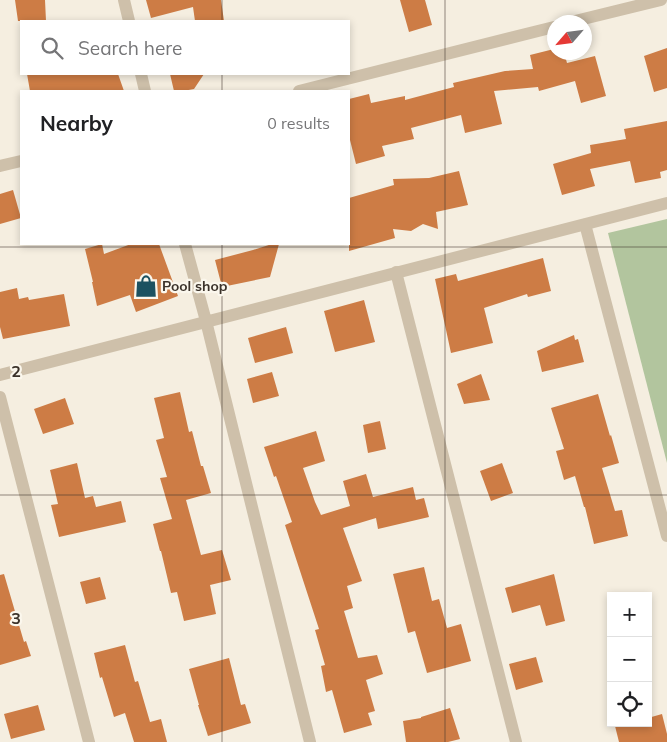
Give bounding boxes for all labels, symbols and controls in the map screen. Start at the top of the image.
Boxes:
north arrow [547,15,592,60]
search box [20,20,350,75]
icon: search [38,34,66,62]
text: Search here [78,36,182,60]
text: Nearby [40,110,113,136]
text: 0 results [267,113,330,133]
shop icon: Pool shop [133,273,159,299]
place label: Pool shop [162,277,228,295]
text: 2 [11,361,21,381]
map controls [607,592,652,727]
button: + [607,592,652,637]
text: 3 [11,608,21,628]
button: − [607,637,652,682]
button: locate [607,682,652,727]

